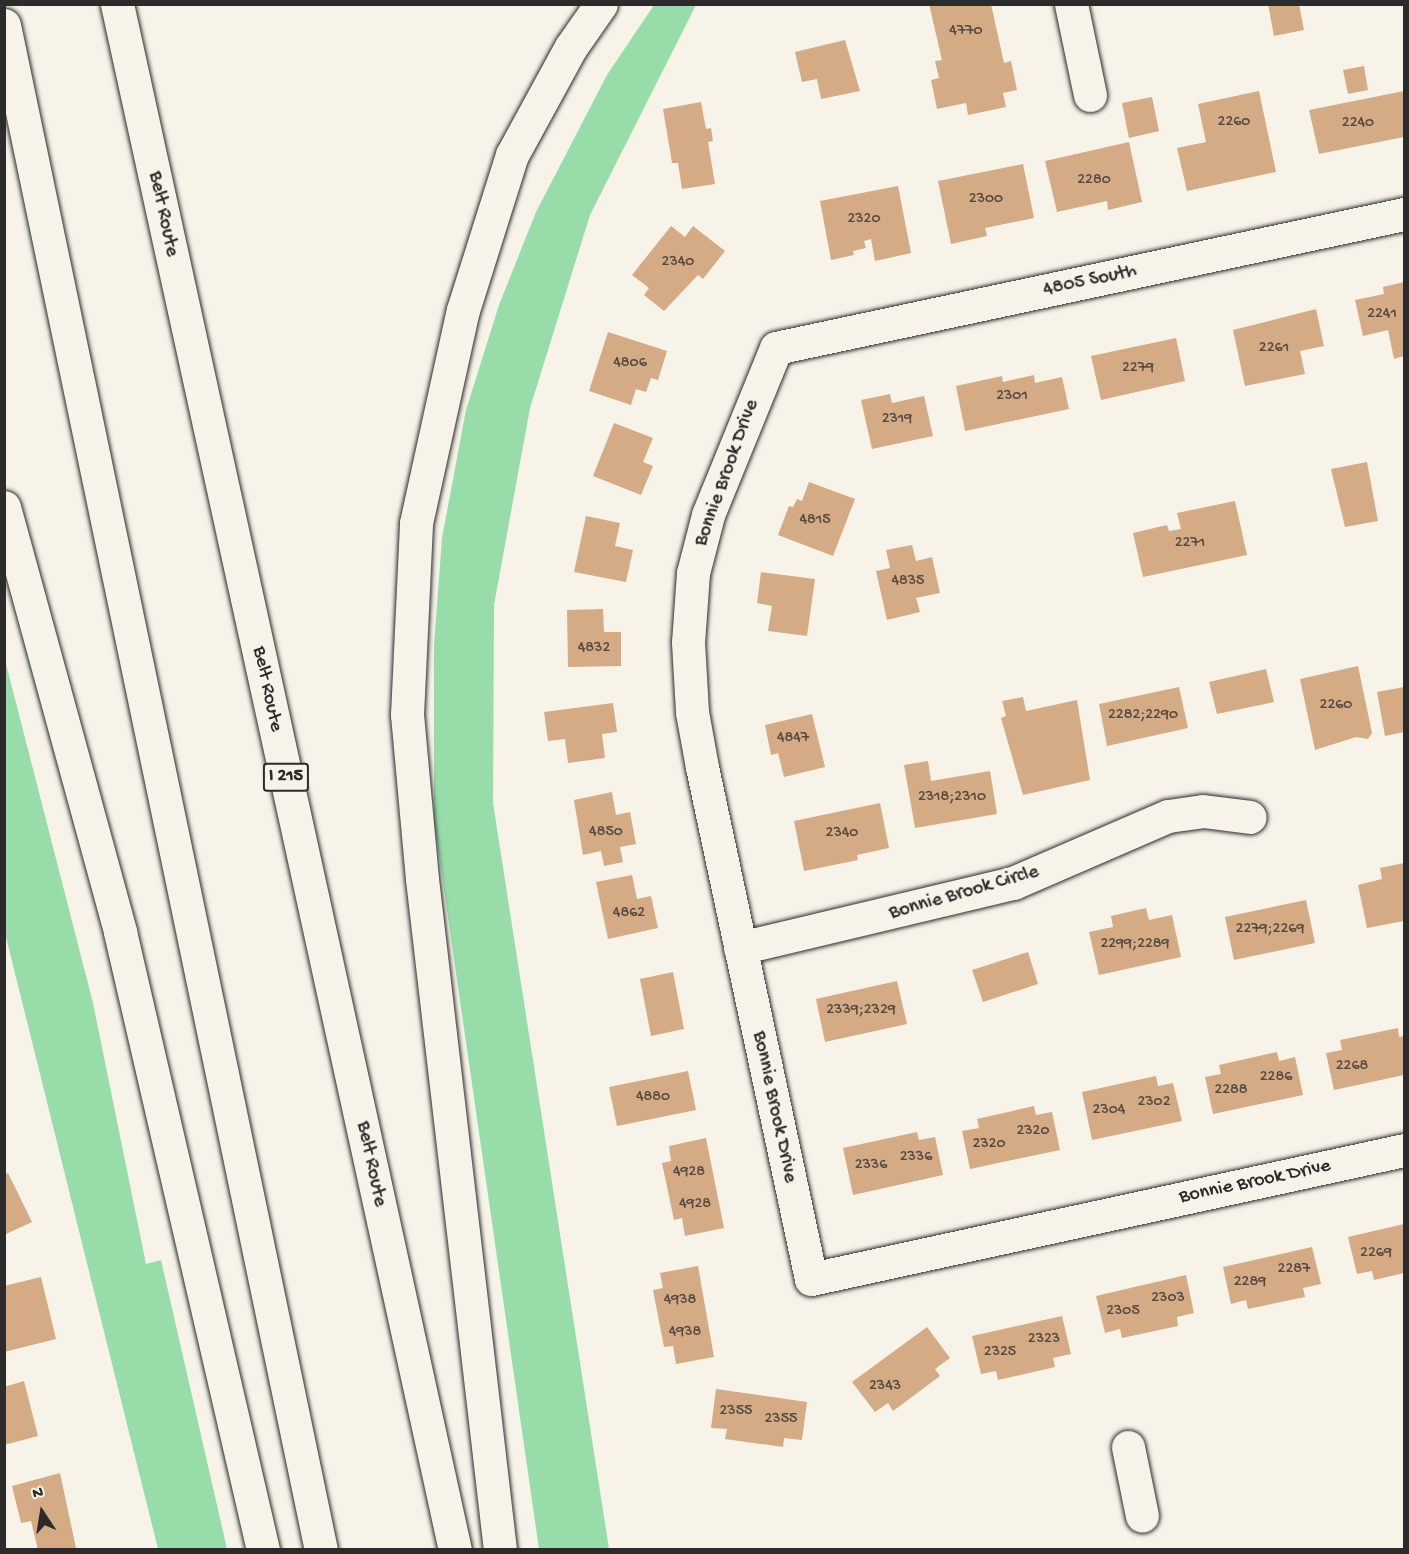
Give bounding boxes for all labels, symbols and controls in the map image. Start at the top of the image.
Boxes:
house number: 4770 [949,22,983,42]
house number: 2260 [1218,113,1250,133]
house number: 2240 [1342,114,1374,134]
street label: Belt Route [142,169,184,259]
house number: 2280 [1077,171,1111,191]
house number: 2300 [969,190,1003,210]
house number: 2320 [847,210,881,230]
house number: 2340 [662,253,694,273]
street label: 4805 South [1041,259,1139,303]
house number: 2241 [1367,305,1397,325]
house number: 2261 [1259,339,1289,359]
house number: 4806 [613,354,647,374]
house number: 2279 [1122,359,1154,379]
house number: 2301 [996,387,1028,407]
street label: Bonnie Brook Drive [689,396,765,550]
house number: 2319 [882,410,912,430]
house number: 4815 [799,511,831,531]
house number: 2271 [1175,534,1205,554]
house number: 4835 [891,572,925,592]
house number: 4832 [578,639,610,659]
street label: Belt Route [246,644,288,734]
house number: 2260 [1320,696,1352,716]
house number: 2282;2290 [1108,706,1178,726]
house number: 4847 [777,729,809,749]
road number: I 215 [262,762,310,792]
house number: 2318;2310 [918,788,986,808]
house number: 4850 [589,823,623,843]
house number: 2340 [826,824,858,844]
street label: Bonnie Brook Circle [886,860,1042,926]
house number: 4862 [613,904,645,924]
house number: 2279;2269 [1236,920,1304,940]
house number: 2299;2289 [1100,935,1170,955]
house number: 2339;2329 [826,1001,896,1021]
street label: Bonnie Brook Drive [746,1029,802,1185]
house number: 2268 [1336,1057,1368,1077]
house number: 2286 [1260,1068,1292,1088]
house number: 2288 [1214,1081,1248,1101]
house number: 4880 [636,1088,670,1108]
house number: 2302 [1137,1093,1171,1113]
house number: 2304 [1093,1101,1125,1121]
street label: Belt Route [350,1119,392,1209]
house number: 2320 [1016,1122,1050,1142]
house number: 2320 [972,1135,1006,1155]
house number: 2336 [900,1148,932,1168]
street label: Bonnie Brook Drive [1177,1154,1333,1210]
house number: 2336 [855,1156,887,1176]
house number: 4928 [673,1163,705,1183]
house number: 4928 [679,1195,711,1215]
house number: 2269 [1360,1244,1392,1264]
house number: 2287 [1278,1260,1310,1280]
house number: 2289 [1234,1273,1266,1293]
house number: 2303 [1151,1289,1185,1309]
house number: 4938 [664,1291,696,1311]
house number: 2305 [1106,1302,1140,1322]
house number: 4938 [669,1323,701,1343]
house number: 2323 [1028,1330,1060,1350]
house number: 2325 [984,1343,1016,1363]
house number: 2343 [869,1377,901,1397]
house number: 2355 [720,1402,752,1422]
house number: 2355 [765,1410,797,1430]
north arrow [12,1482,72,1542]
text: N [31,1484,45,1504]

